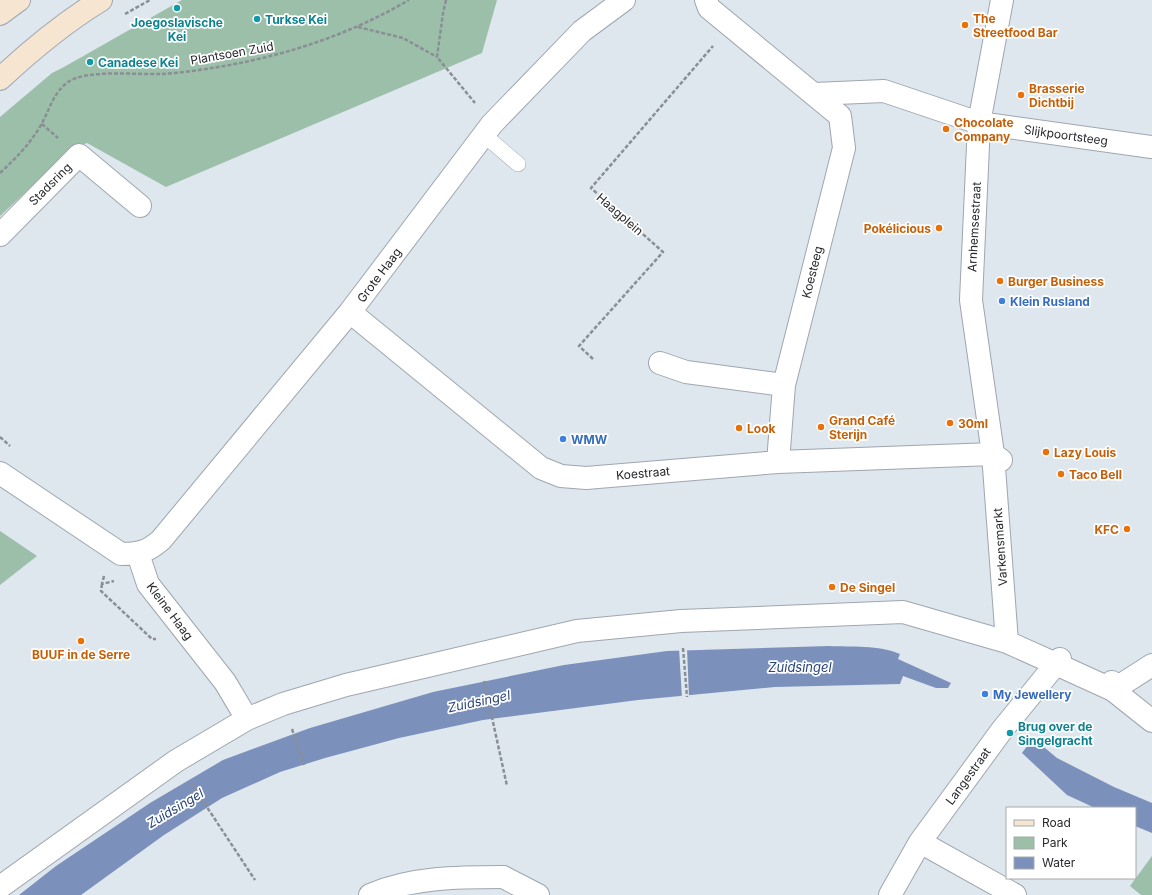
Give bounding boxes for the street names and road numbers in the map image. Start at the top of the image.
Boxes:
street label: Plantsoen Zuid [189,38,275,68]
street label: Slijkpoortsteeg [1023,122,1109,148]
street label: Stadsring [26,160,74,208]
street label: Arnhemsestraat [964,182,984,272]
street label: Haagplein [594,190,646,238]
street label: Koesteeg [798,244,826,300]
street label: Grote Haag [354,245,404,305]
street label: Koestraat [615,463,671,483]
street label: Varkensmarkt [990,507,1010,587]
street label: Kleine Haag [144,579,196,643]
street label: Langestraat [942,744,994,808]

